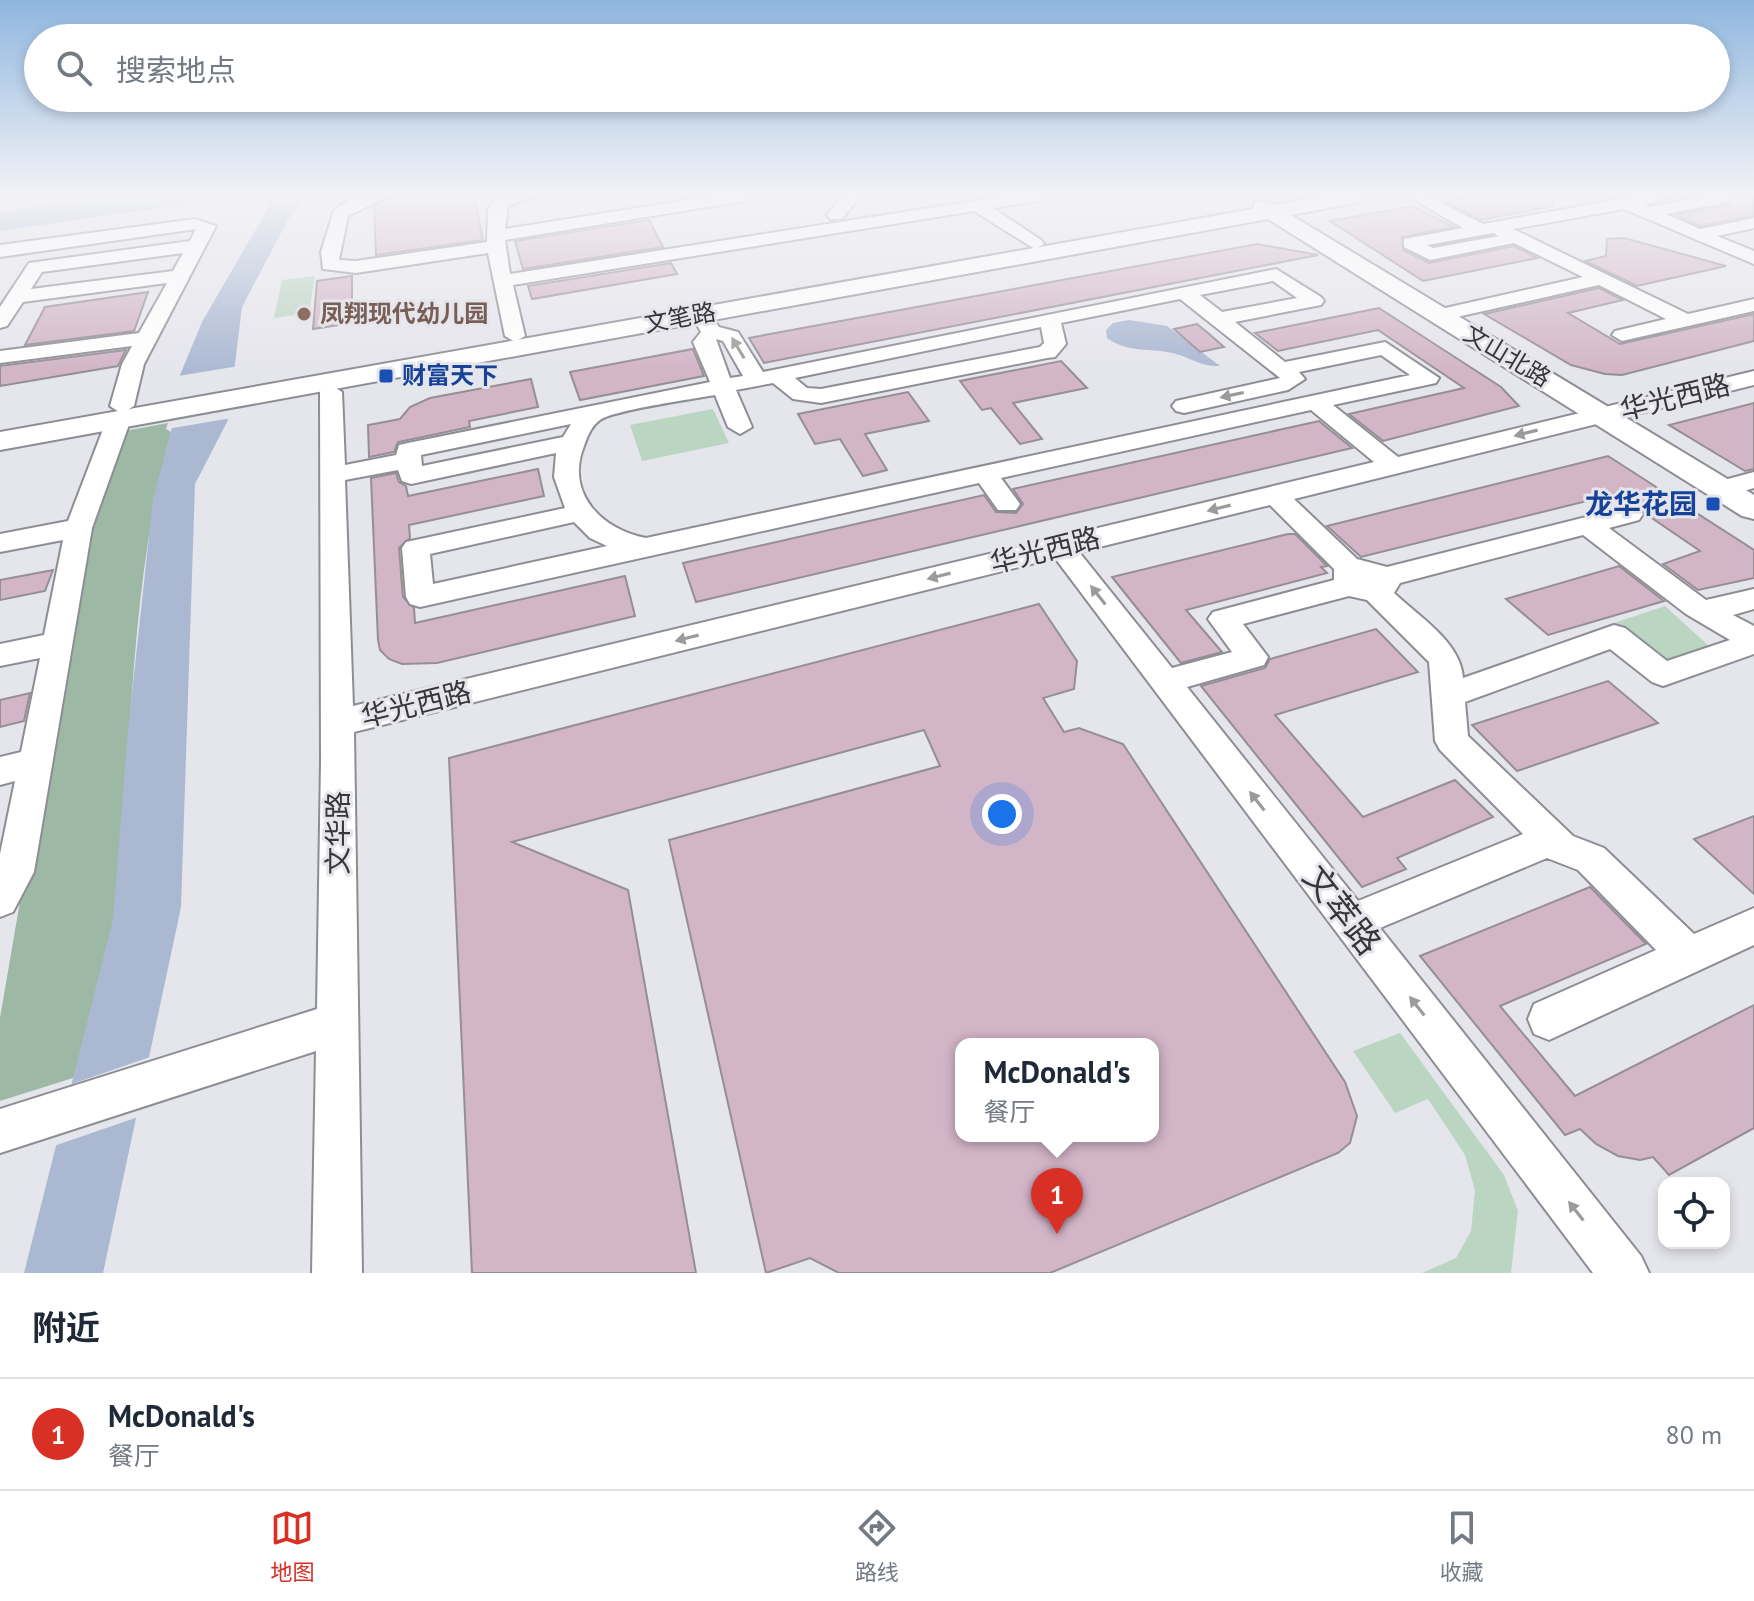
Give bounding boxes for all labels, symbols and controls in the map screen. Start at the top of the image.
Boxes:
search box [24,24,1730,112]
icon: search [52,46,96,90]
text: 搜索地点 [116,50,236,89]
street label: 文笔路 [642,296,718,339]
place label: 凤翔现代幼儿园 [320,298,488,329]
marker: 凤翔现代幼儿园 [295,305,313,323]
street label: 文山北路 [1458,318,1556,394]
one-way arrow [732,337,746,359]
place label: 财富天下 [402,360,498,391]
street label: 华光西路 [1616,365,1734,428]
marker: 财富天下 [377,367,395,385]
one-way arrow [1219,389,1244,402]
one-way arrow [1513,427,1538,440]
place label: 龙华花园 [1585,485,1697,522]
marker: 龙华花园 [1704,495,1722,513]
one-way arrow [1206,502,1231,514]
street label: 华光西路 [986,518,1104,581]
one-way arrow [927,570,952,583]
one-way arrow [1090,585,1107,605]
one-way arrow [674,632,699,644]
street label: 华光西路 [357,672,475,735]
street label: 文华路 [319,791,356,875]
one-way arrow [1250,791,1266,811]
your location [982,794,1022,834]
street label: 文萃路 [1294,856,1392,963]
one-way arrow [1409,996,1426,1016]
popup [955,1038,1159,1142]
text: McDonald's [984,1052,1130,1091]
text: 餐厅 [984,1095,1036,1128]
pin: 1 [1031,1168,1083,1234]
map controls [1658,1177,1730,1249]
button: locate [1658,1177,1730,1249]
one-way arrow [1569,1201,1585,1221]
text: 附近 [32,1305,100,1349]
text: McDonald's [108,1396,255,1435]
text: 1 [51,1418,65,1451]
text: 80 m [1666,1418,1722,1451]
text: 餐厅 [108,1439,160,1472]
tab: 地图 [270,1506,314,1586]
tab: 路线 [855,1506,899,1586]
tab: 收藏 [1440,1506,1484,1586]

